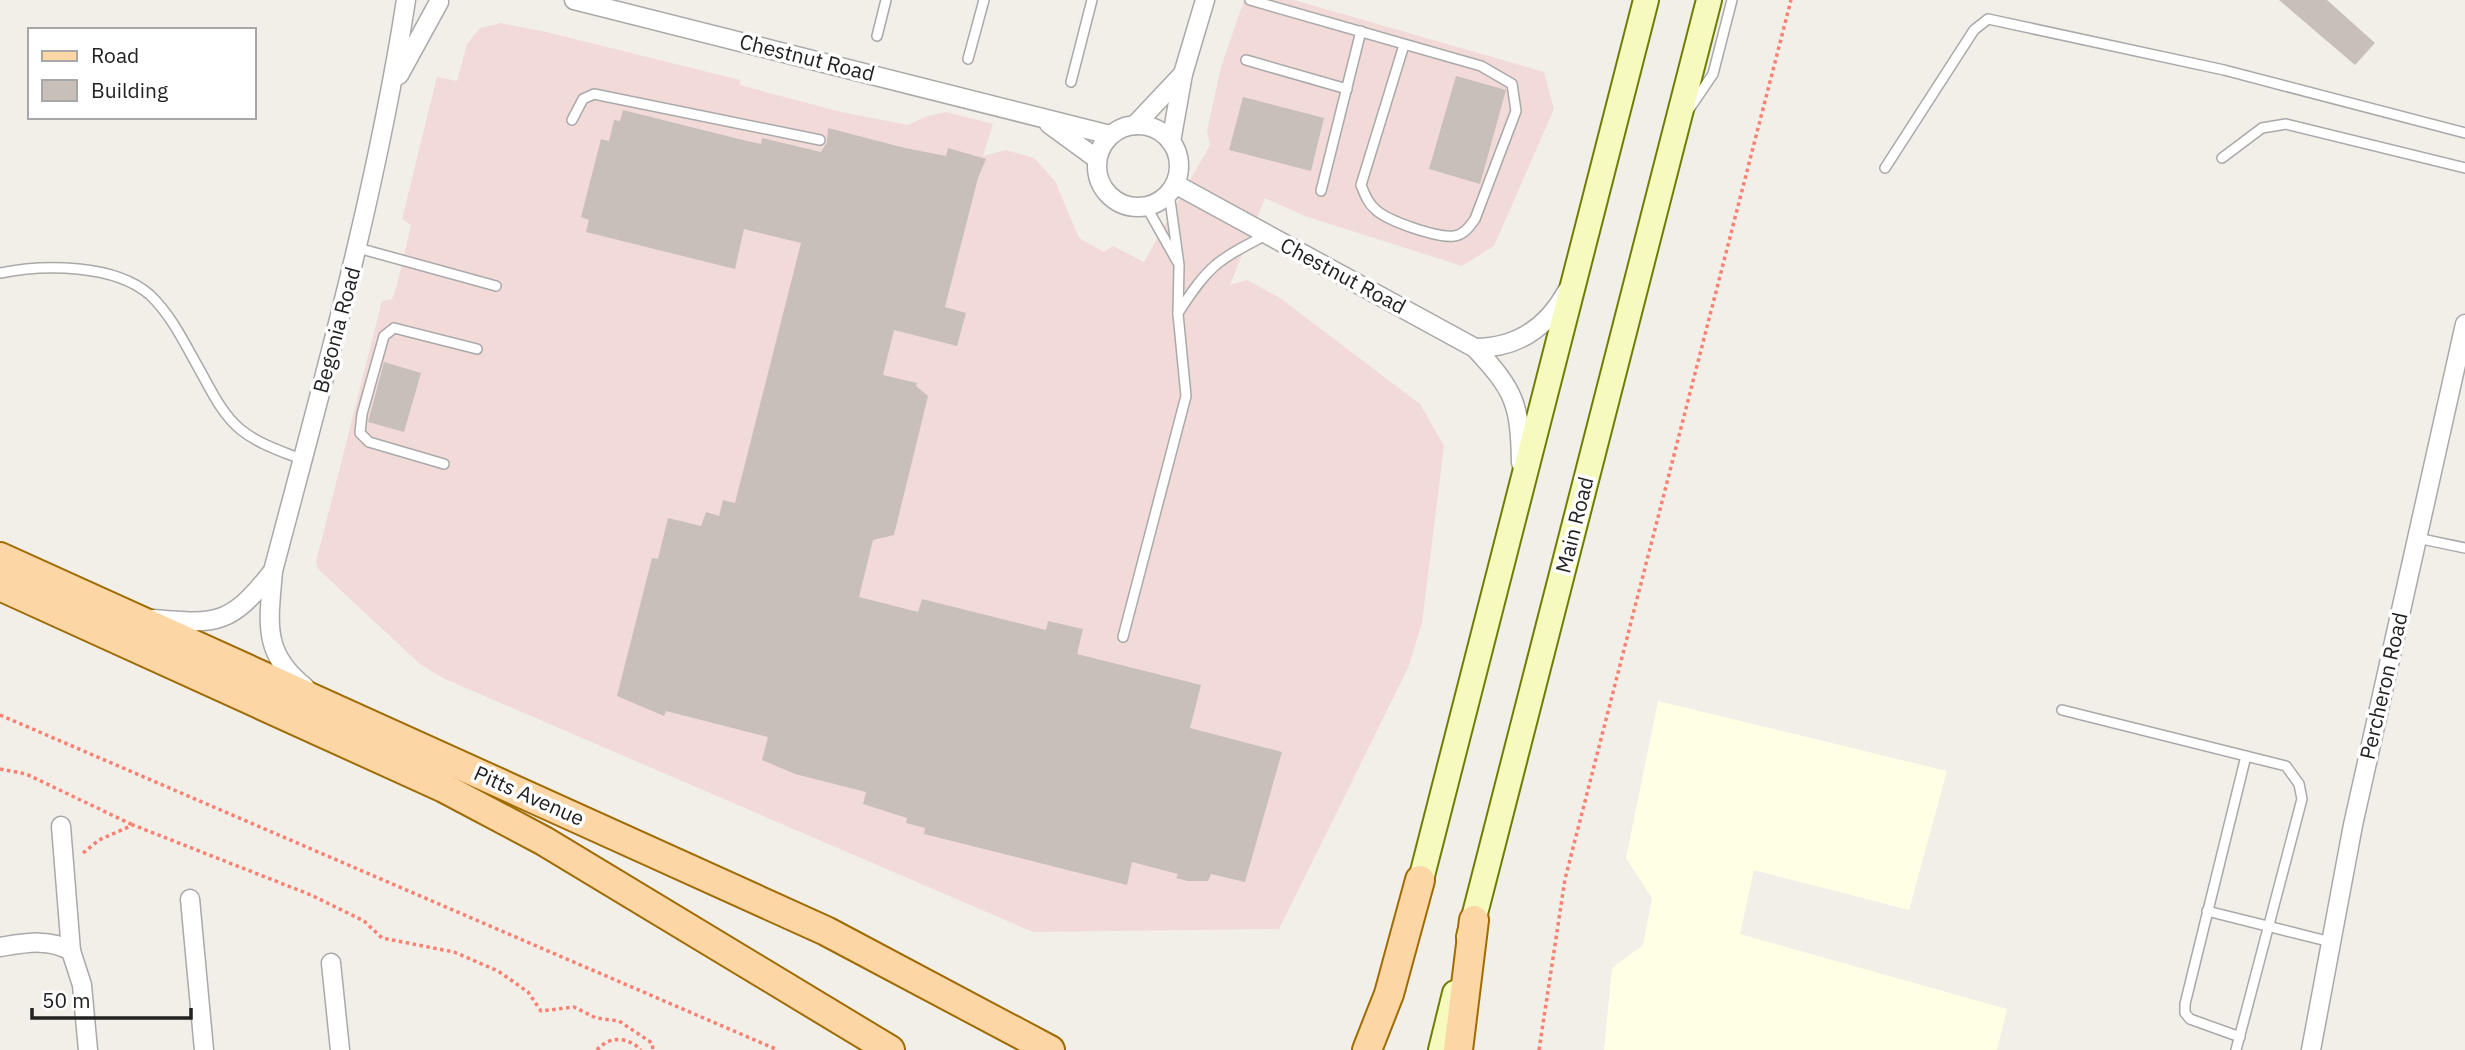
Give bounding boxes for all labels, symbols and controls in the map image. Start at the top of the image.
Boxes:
street label: Chestnut Road [737,27,878,87]
legend [28,28,256,119]
text: Road [91,41,139,69]
text: Building [91,76,168,104]
street label: Chestnut Road [1276,230,1411,320]
street label: Begonia Road [306,264,366,396]
street label: Main Road [1549,473,1600,576]
street label: Percheron Road [2353,610,2414,762]
street label: Pitts Avenue [470,758,589,832]
scale bar [32,976,191,1020]
text: 50 m [42,986,91,1014]

